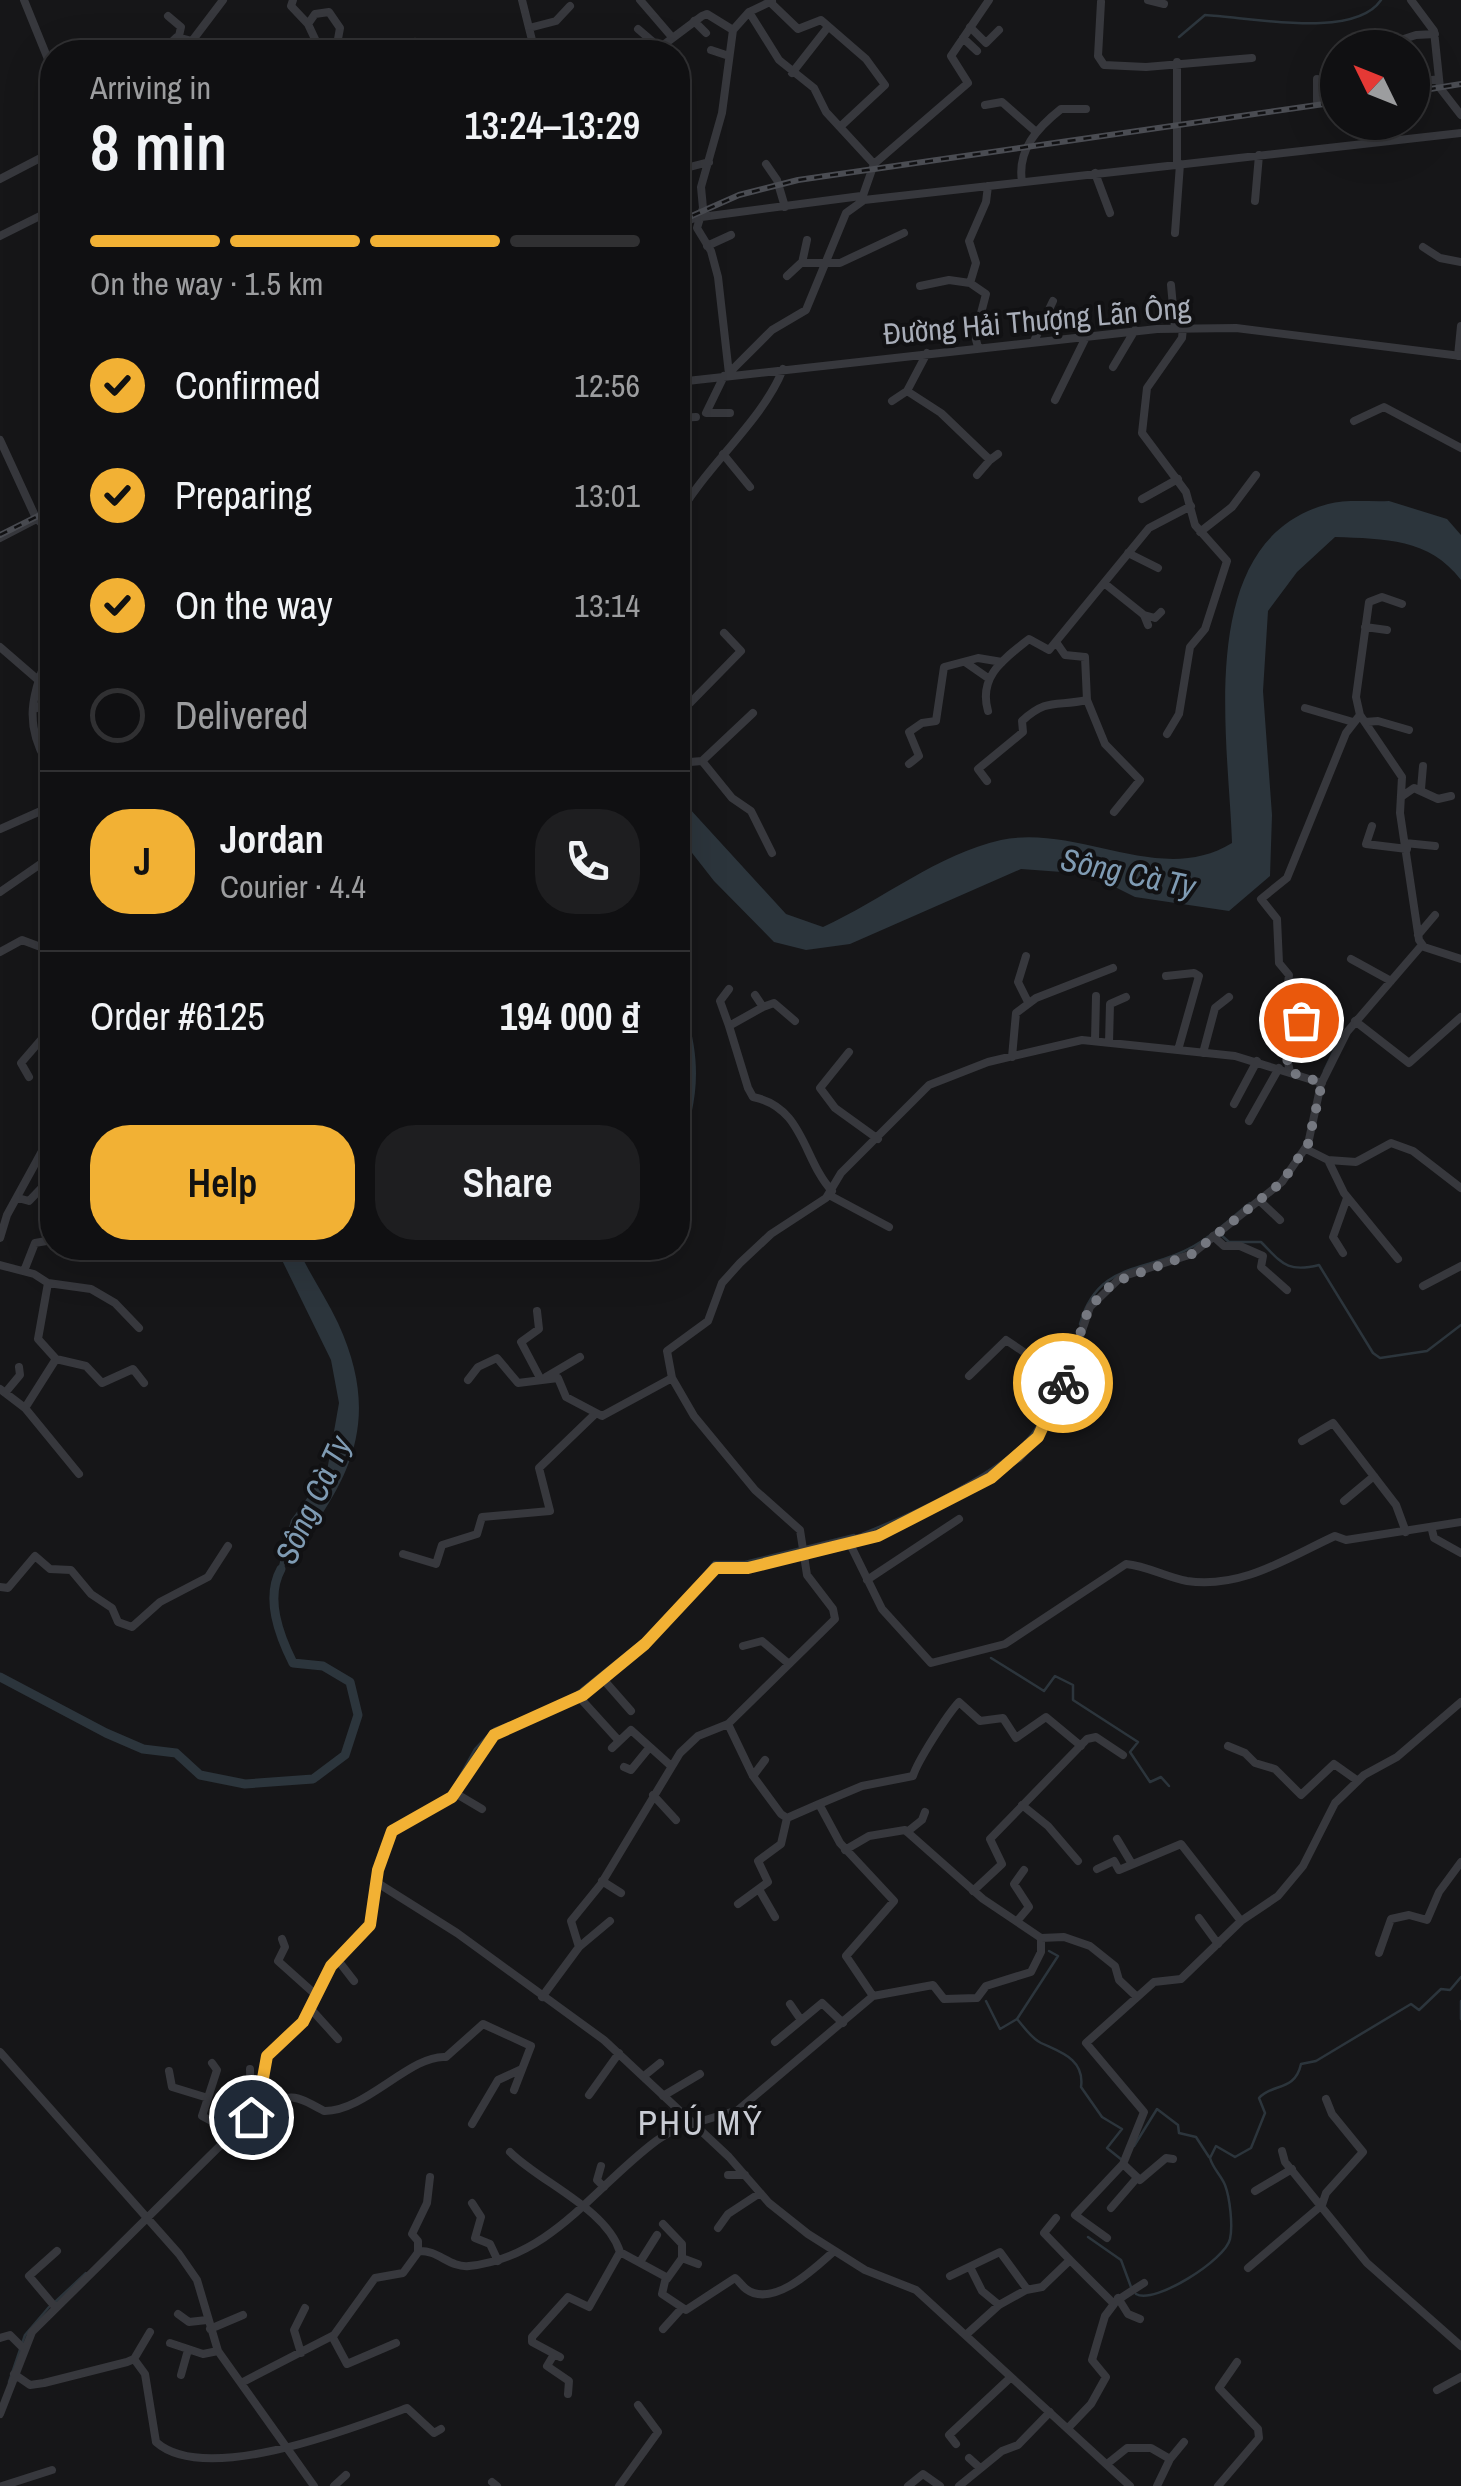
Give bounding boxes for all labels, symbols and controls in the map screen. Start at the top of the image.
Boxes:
north arrow [1320,30,1430,140]
map controls [1320,30,1430,140]
text: Arriving in [90,66,211,109]
text: 13:24–13:29 [464,100,640,151]
text: 8 min [90,103,227,190]
text: On the way · 1.5 km [90,262,323,305]
street label: Đường Hải Thượng Lãn Ông [881,287,1193,353]
icon: check [90,358,145,413]
text: Confirmed [175,360,320,411]
text: 12:56 [574,364,640,407]
icon: check [90,468,145,523]
text: Preparing [175,470,312,521]
text: 13:01 [574,474,640,517]
icon: check [90,578,145,633]
text: On the way [175,580,333,631]
text: 13:14 [574,584,640,627]
text: Delivered [175,690,308,741]
button: phone [535,809,640,914]
text: Jordan [220,814,324,865]
text: J [134,836,151,887]
water label: Sông Cà Ty [1057,837,1201,908]
text: Courier · 4.4 [220,865,366,908]
pin [1259,978,1344,1063]
text: Order #6125 [90,991,265,1042]
text: 194 000 ₫ [500,991,640,1042]
icon: bag [1274,993,1329,1048]
button: Help [90,1125,355,1240]
button: Share [375,1125,640,1240]
courier [1013,1333,1113,1433]
icon: bike [1036,1356,1091,1411]
water label: Sông Cà Ty [264,1427,362,1571]
pin [209,2075,294,2160]
icon: home [224,2090,279,2145]
district label: PHÚ MỸ [638,2099,764,2146]

